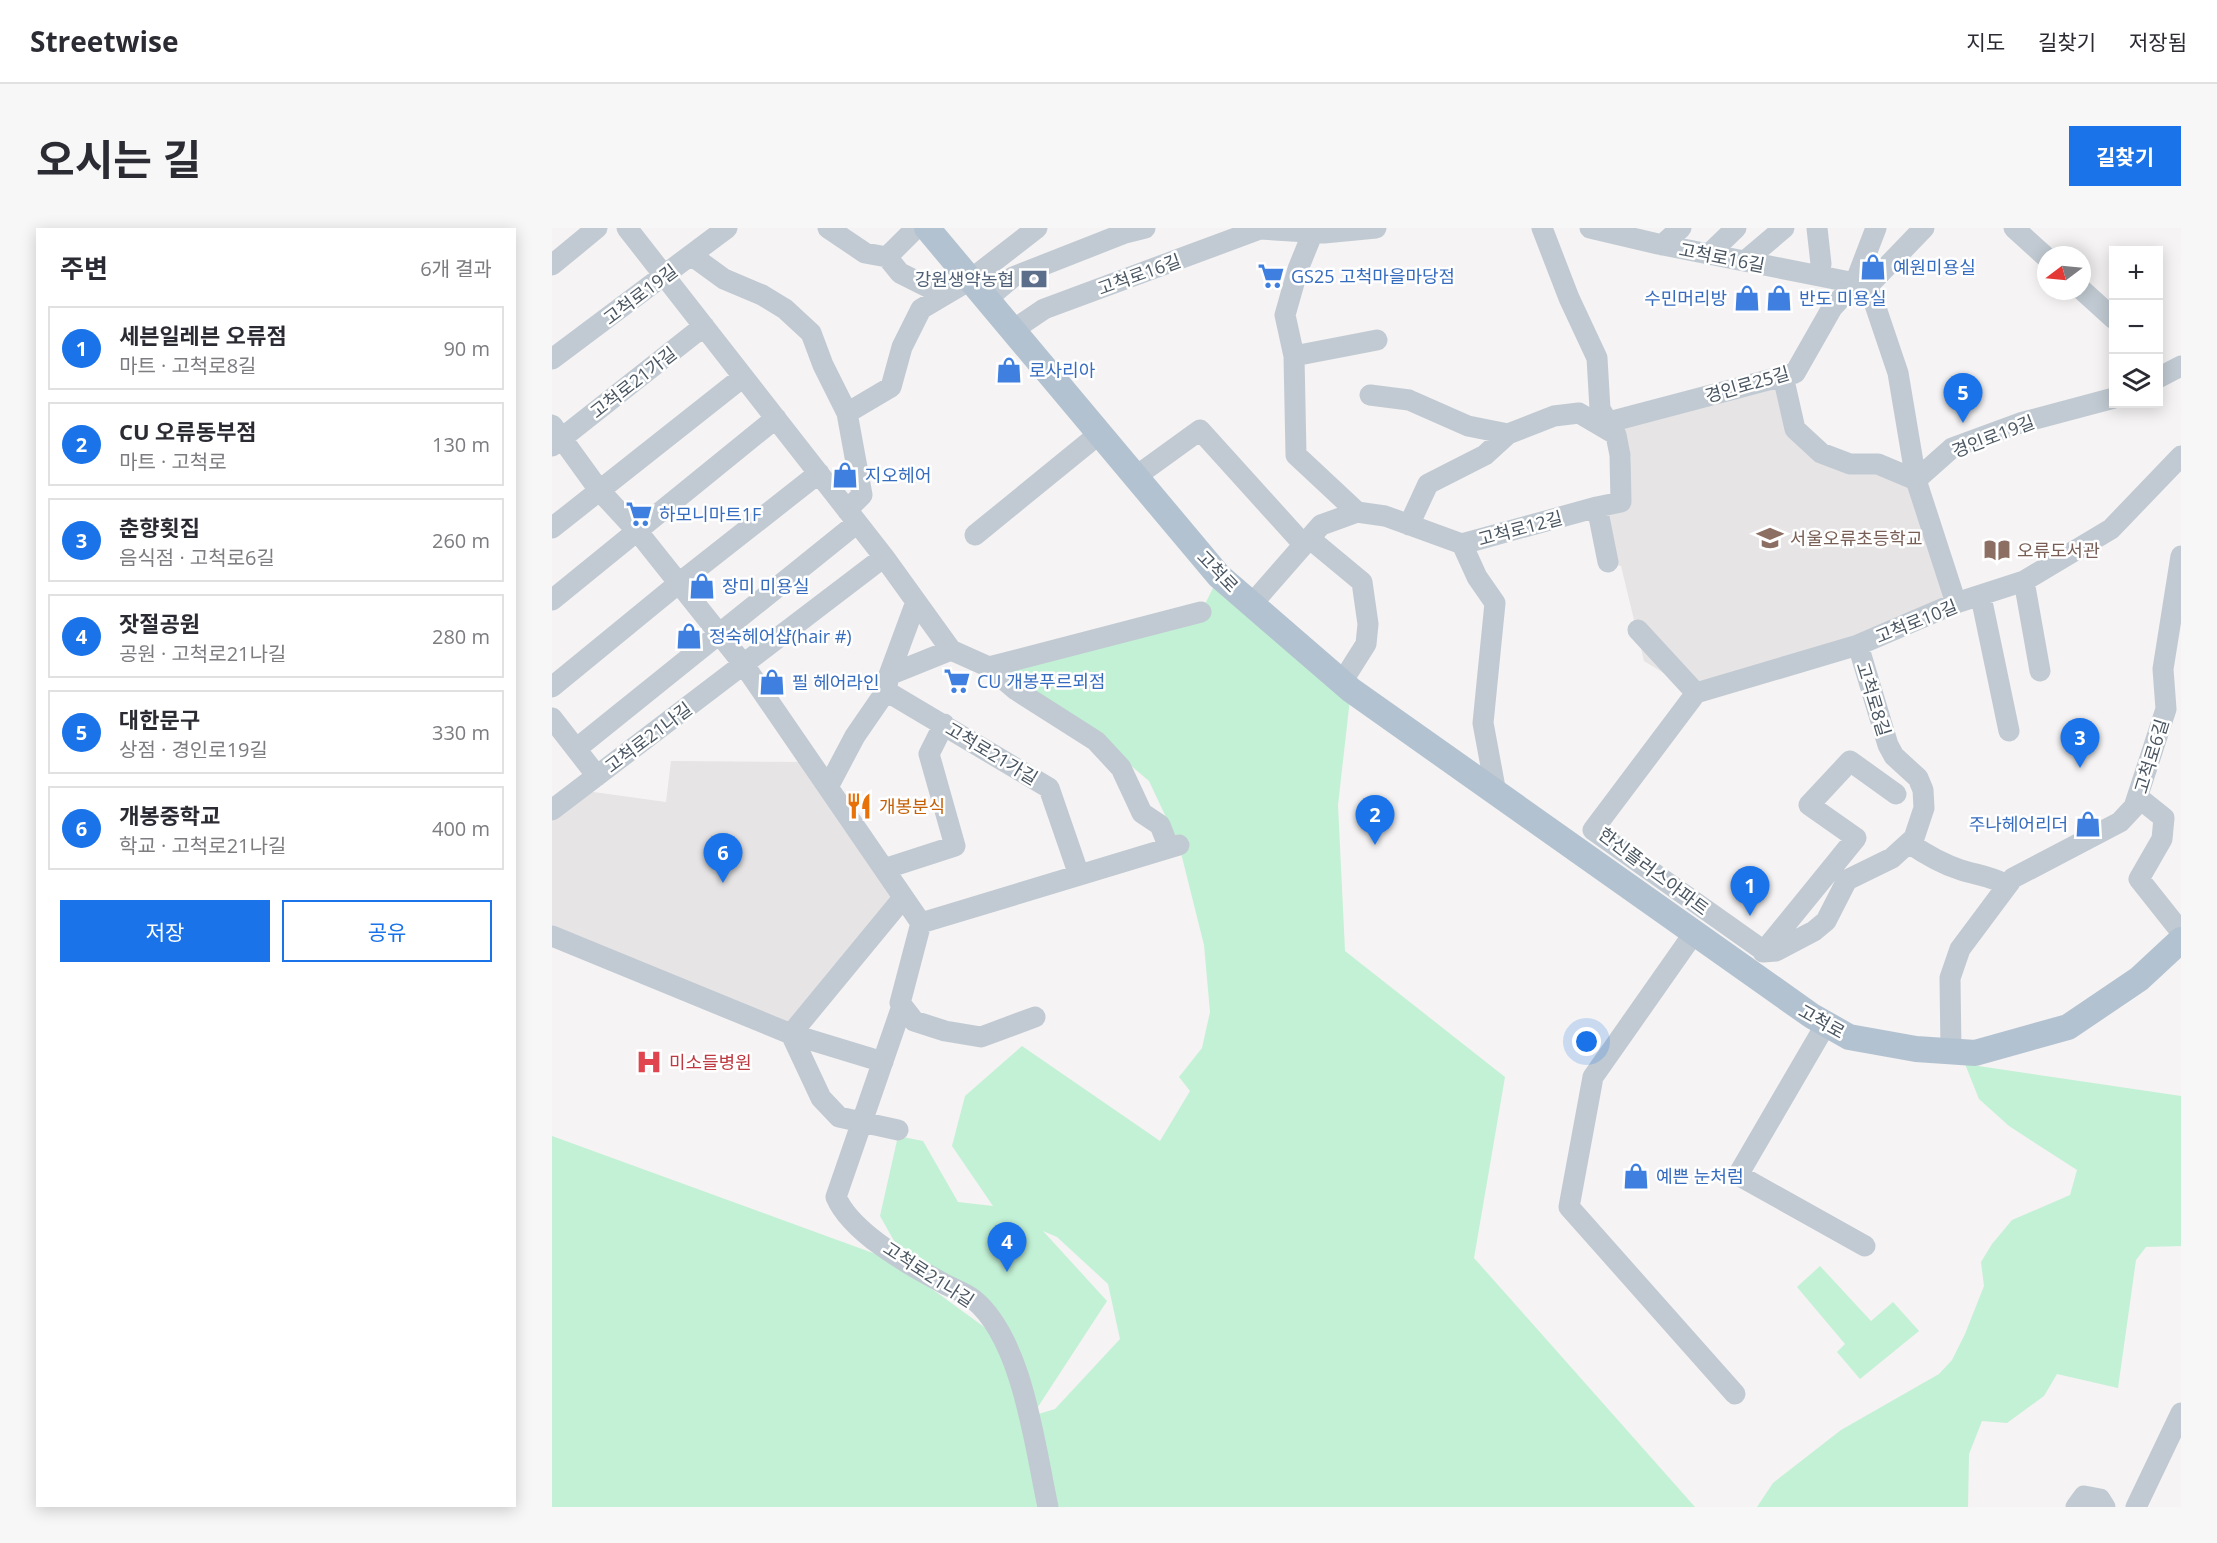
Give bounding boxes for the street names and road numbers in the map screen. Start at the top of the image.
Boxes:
street label: 고척로16길 [1677,237,1767,277]
street label: 고척로16길 [1094,248,1184,300]
street label: 고척로19길 [598,258,682,330]
street label: 고척로21가길 [585,341,681,423]
street label: 경인로25길 [1702,360,1792,408]
street label: 경인로19길 [1948,409,2038,463]
street label: 고척로12길 [1475,505,1565,551]
street label: 고척로 [1192,545,1244,597]
street label: 고척로10길 [1871,594,1961,648]
street label: 고척로8길 [1851,659,1897,739]
street label: 고척로21나길 [599,696,697,778]
street label: 고척로21가길 [942,716,1042,790]
street label: 고척로6길 [2128,716,2174,796]
street label: 한신플러스아파트 [1594,822,1714,920]
street label: 고척로 [1794,998,1850,1044]
street label: 고척로21나길 [879,1236,979,1312]

